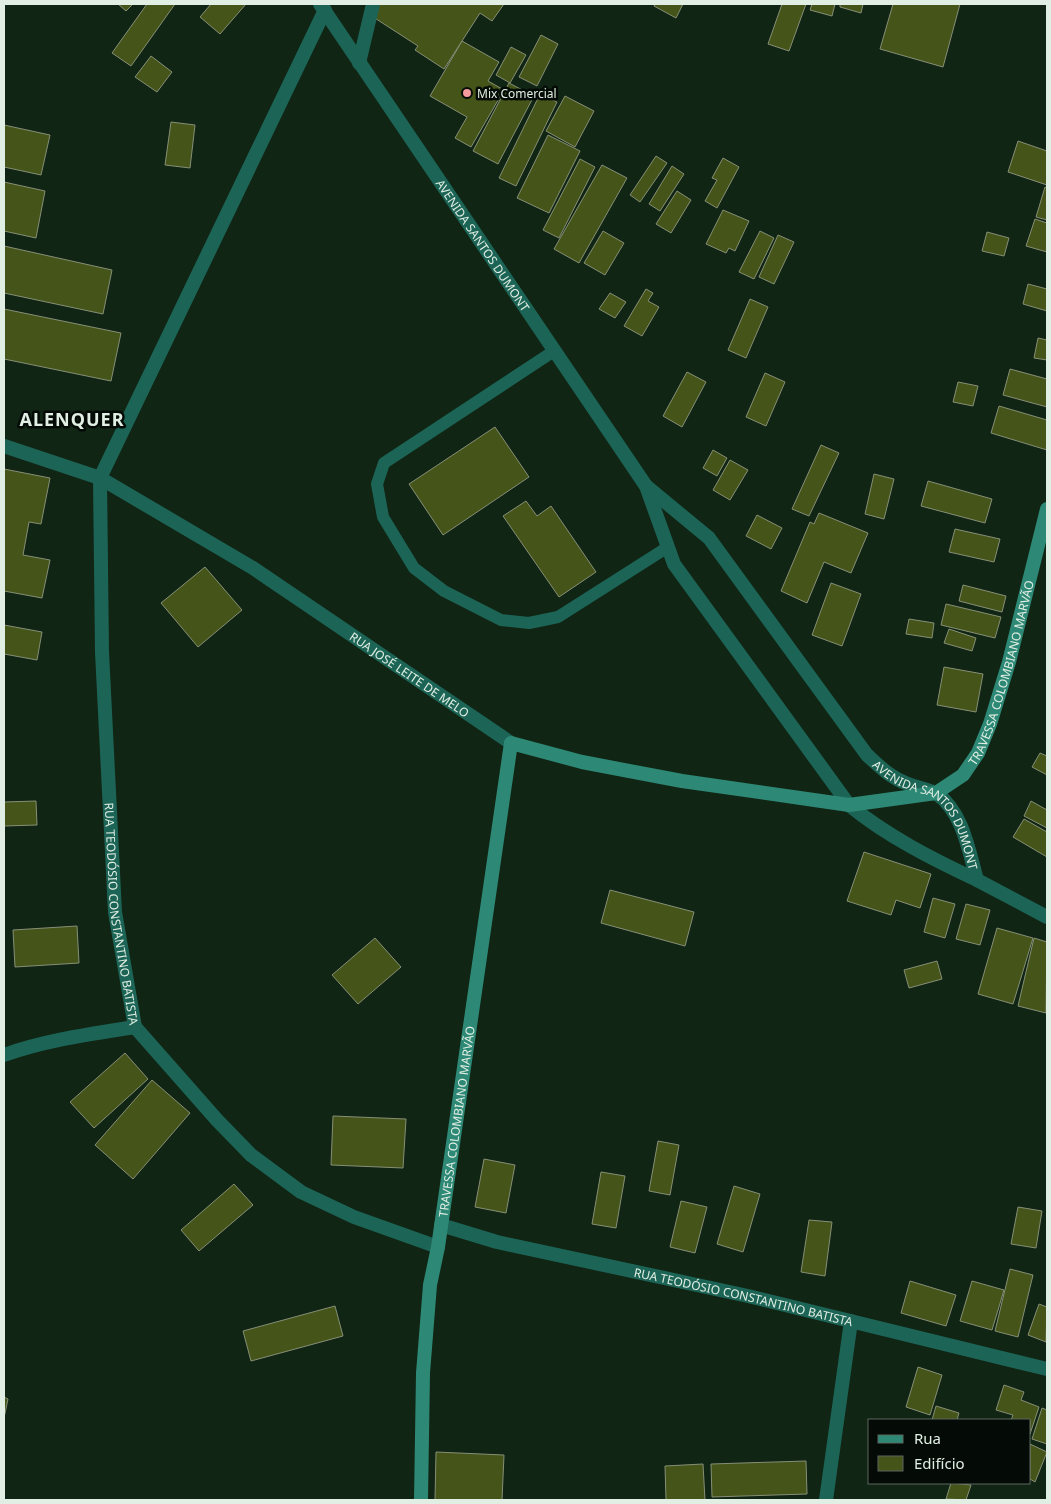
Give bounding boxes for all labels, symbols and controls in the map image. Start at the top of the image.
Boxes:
place label: Mix Comercial [477,85,557,102]
marker: Mix Comercial [461,87,473,99]
street label: AVENIDA SANTOS DUMONT [432,176,534,315]
district label: ALENQUER [20,407,124,431]
street label: TRAVESSA COLOMBIANO MARVÃO [964,578,1037,768]
street label: RUA JOSÉ LEITE DE MELO [346,628,473,721]
street label: AVENIDA SANTOS DUMONT [869,756,982,872]
street label: RUA TEODÓSIO CONSTANTINO BATISTA [101,802,143,1026]
street label: TRAVESSA COLOMBIANO MARVÃO [434,1025,478,1218]
street label: RUA TEODÓSIO CONSTANTINO BATISTA [633,1263,855,1330]
legend [868,1419,1031,1484]
text: Rua [914,1428,941,1448]
text: Edifício [914,1453,965,1473]

